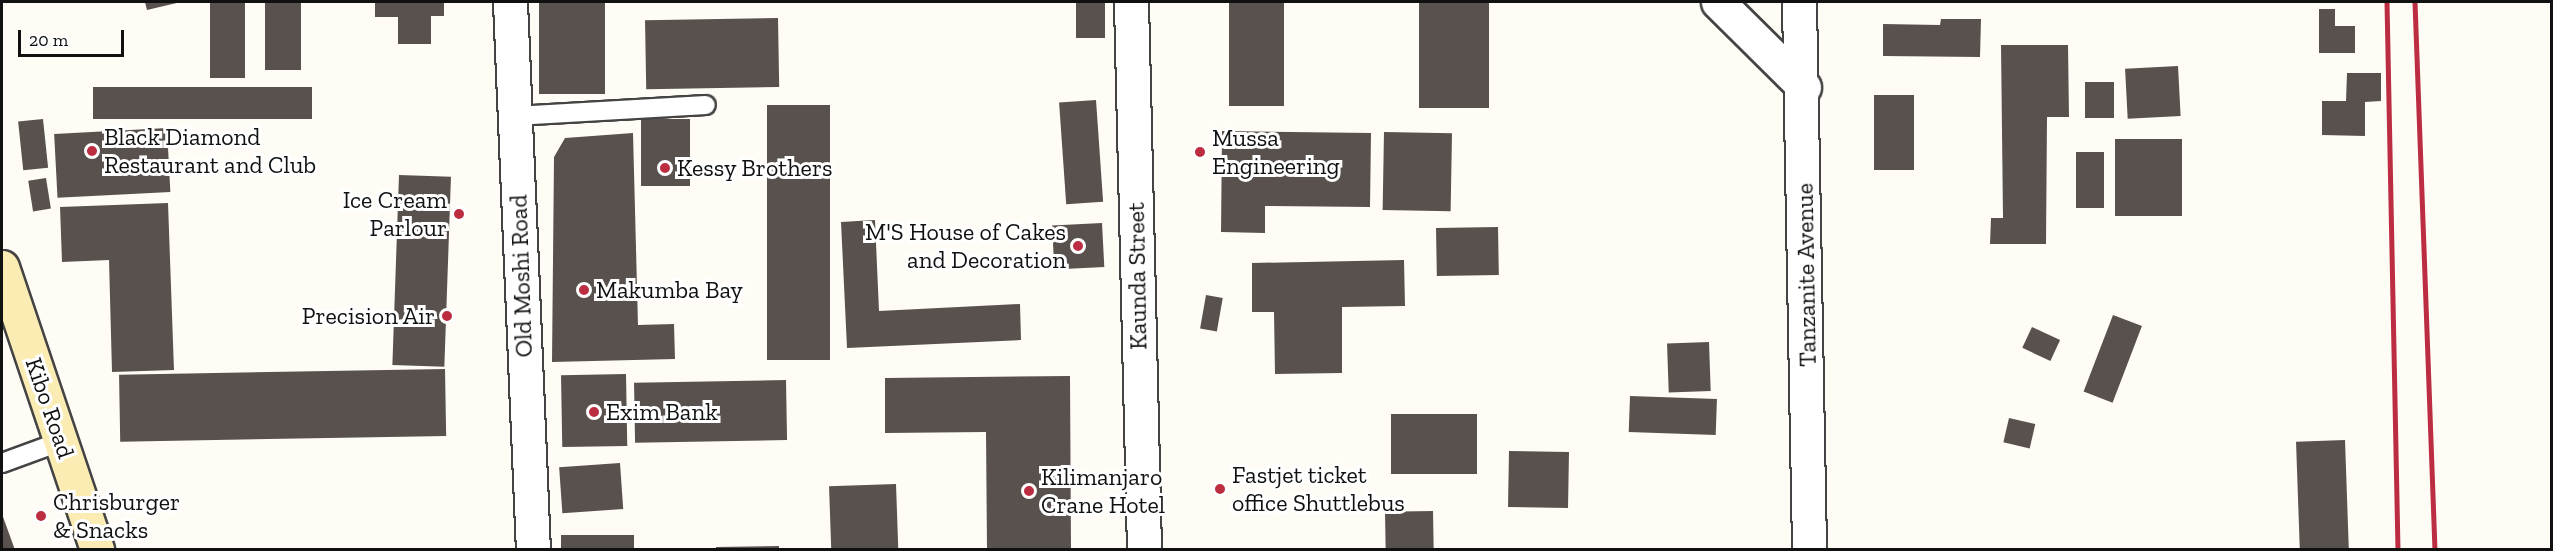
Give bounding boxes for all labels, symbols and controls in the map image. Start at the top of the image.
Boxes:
scale bar [21,18,128,56]
text: 20 m [29,29,68,51]
place label: Black Diamond Restaurant and Club [104,123,316,179]
place label: Mussa Engineering [1212,124,1340,180]
marker: Black Diamond Restaurant and Club [85,144,99,158]
marker: Mussa Engineering [1193,145,1207,159]
place label: Kessy Brothers [677,154,833,182]
marker: Kessy Brothers [658,161,672,175]
street label: Tanzanite Avenue [1790,183,1822,367]
place label: Ice Cream Parlour [343,186,447,242]
street label: Old Moshi Road [504,194,538,358]
street label: Kaunda Street [1121,202,1153,350]
marker: Ice Cream Parlour [452,207,466,221]
place label: M'S House of Cakes and Decoration [865,218,1066,274]
marker: M'S House of Cakes and Decoration [1071,239,1085,253]
place label: Makumba Bay [596,276,743,304]
marker: Makumba Bay [577,283,591,297]
place label: Precision Air [301,302,435,330]
marker: Precision Air [440,309,454,323]
street label: Kibo Road [19,354,81,462]
place label: Exim Bank [606,398,718,426]
marker: Exim Bank [587,405,601,419]
place label: Fastjet ticket office Shuttlebus [1232,461,1405,517]
place label: Kilimanjaro Crane Hotel [1041,463,1165,519]
marker: Fastjet ticket office Shuttlebus [1213,482,1227,496]
marker: Kilimanjaro Crane Hotel [1022,484,1036,498]
place label: Chrisburger & Snacks [53,488,180,544]
marker: Chrisburger & Snacks [34,509,48,523]

